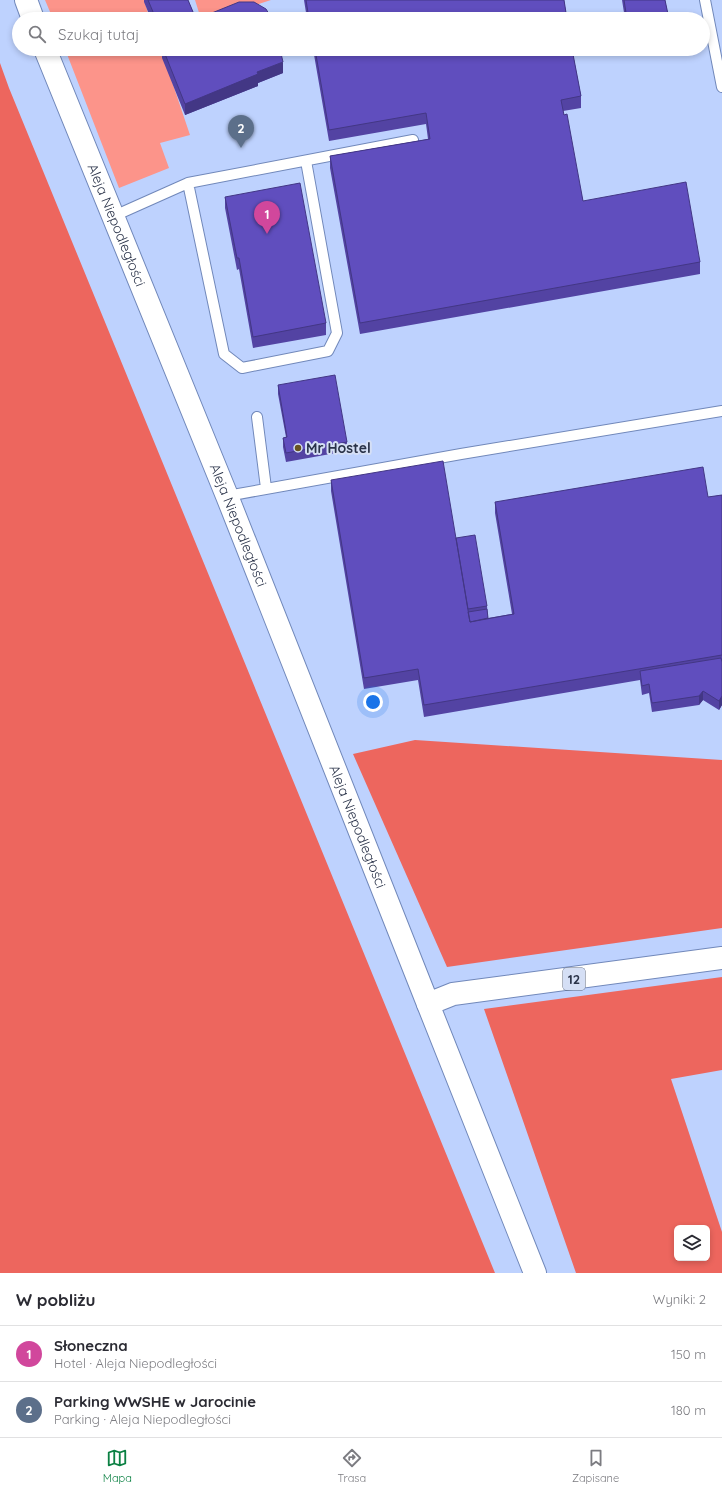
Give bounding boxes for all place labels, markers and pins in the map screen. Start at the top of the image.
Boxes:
pin: 2 [228,115,254,148]
pin: 1 [254,201,280,234]
place label: Mr Hostel [306,439,371,457]
marker: Mr Hostel [293,443,303,453]

